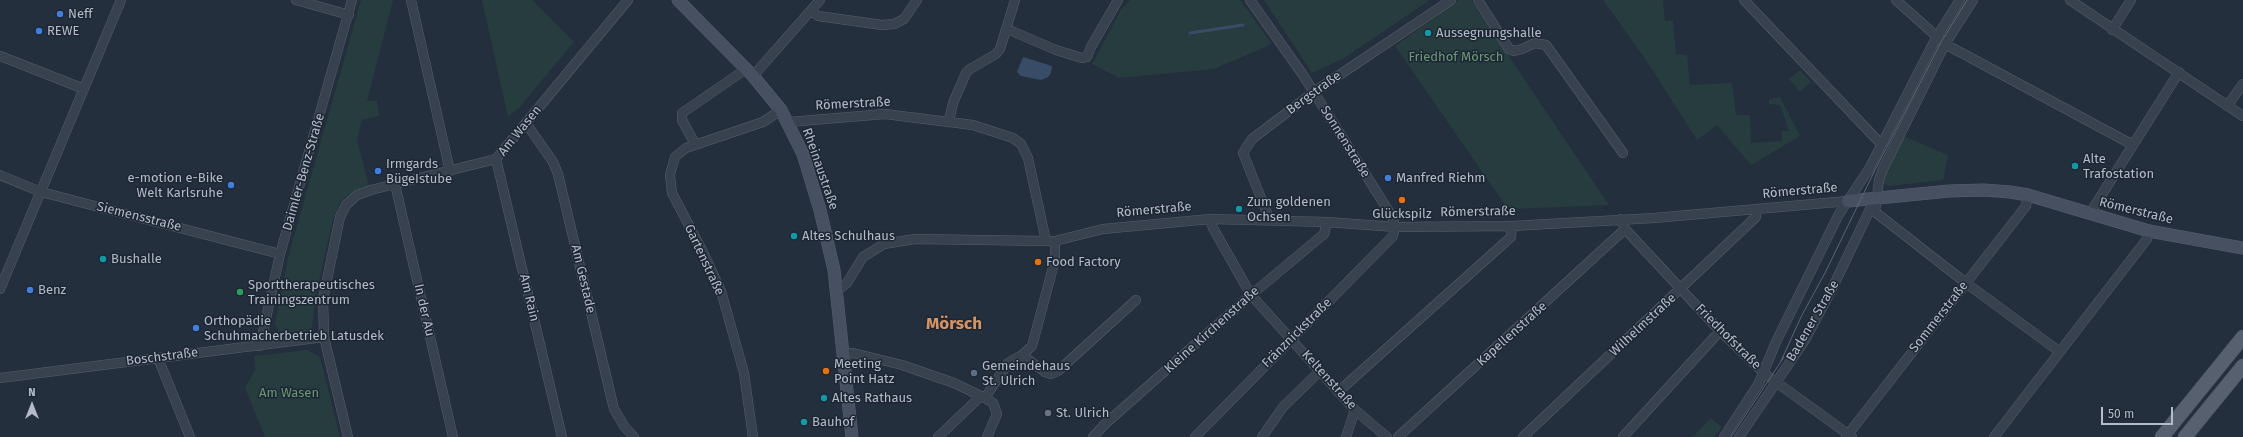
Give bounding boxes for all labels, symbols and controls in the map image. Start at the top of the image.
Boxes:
place label: Neff [68,6,93,22]
marker: Neff [55,9,65,19]
place label: REWE [47,23,80,39]
place label: Aussegnungshalle [1436,25,1542,41]
marker: REWE [34,26,44,36]
marker: Aussegnungshalle [1423,28,1433,38]
park label: Friedhof Mörsch [1409,49,1503,65]
street label: Bergstraße [1284,68,1344,118]
street label: Römerstraße [815,94,891,114]
street label: Am Wasen [495,103,545,159]
street label: Sonnenstraße [1317,103,1373,181]
street label: Daimler-Benz-Straße [280,111,328,233]
street label: Rheinaustraße [799,126,841,212]
place label: Alte Trafostation [2083,151,2154,182]
place label: Irmgards BügeIstube [386,156,452,187]
marker: Alte Trafostation [2070,161,2080,171]
marker: Irmgards BügeIstube [373,166,383,176]
place label: e-motion e-Bike Welt Karlsruhe [127,170,223,201]
place label: Manfred Riehm [1396,170,1485,186]
marker: Manfred Riehm [1383,173,1393,183]
marker: e-motion e-Bike Welt Karlsruhe [226,180,236,190]
street label: Römerstraße [1762,180,1838,202]
place label: Zum goldenen Ochsen [1247,194,1331,225]
street label: Römerstraße [2097,194,2175,228]
marker: Glückspilz [1397,195,1407,205]
street label: Siemensstraße [95,199,183,235]
street label: Römerstraße [1116,199,1192,221]
marker: Zum goldenen Ochsen [1234,204,1244,214]
street label: Römerstraße [1440,204,1516,220]
place label: Glückspilz [1372,206,1432,222]
street label: Gartenstraße [681,222,727,298]
place label: Altes Schulhaus [802,228,895,244]
marker: Altes Schulhaus [789,231,799,241]
street label: Am Gestade [568,243,598,315]
place label: Bushalle [111,251,162,267]
marker: Bushalle [98,254,108,264]
place label: Food Factory [1046,254,1121,270]
marker: Food Factory [1033,257,1043,267]
street label: Am Rain [516,273,542,323]
place label: Sporttherapeutisches Trainingszentrum [248,277,375,308]
street label: Badener Straße [1783,278,1843,364]
street label: Sommerstraße [1906,278,1972,356]
place label: Benz [38,282,66,298]
street label: In der Au [410,282,438,338]
street label: Kleine Kirchenstraße [1161,283,1263,377]
marker: Benz [25,285,35,295]
marker: Sporttherapeutisches Trainingszentrum [235,287,245,297]
street label: Wilhelmstraße [1607,290,1679,360]
street label: Fränznickstraße [1259,295,1335,371]
street label: Kapellenstraße [1474,298,1550,370]
street label: Friedhofstraße [1692,301,1764,373]
place label: Orthopädie Schuhmacherbetrieb Latusdek [204,313,384,344]
district label: Mörsch [926,314,982,334]
marker: Orthopädie Schuhmacherbetrieb Latusdek [191,323,201,333]
street label: Boschstraße [125,345,199,369]
street label: Keltenstraße [1298,347,1360,413]
place label: Meeting Point Hatz [834,356,894,387]
place label: Gemeindehaus St. Ulrich [982,358,1070,389]
marker: Meeting Point Hatz [821,366,831,376]
marker: Gemeindehaus St. Ulrich [969,368,979,378]
north arrow [12,385,52,425]
park label: Am Wasen [259,385,319,401]
text: N [28,386,36,399]
place label: Altes Rathaus [832,390,912,406]
marker: Altes Rathaus [819,393,829,403]
scale bar [2103,399,2175,425]
place label: St. Ulrich [1056,405,1109,421]
text: 50 m [2108,407,2134,421]
marker: St. Ulrich [1043,408,1053,418]
place label: Bauhof [812,414,854,430]
marker: Bauhof [799,417,809,427]

